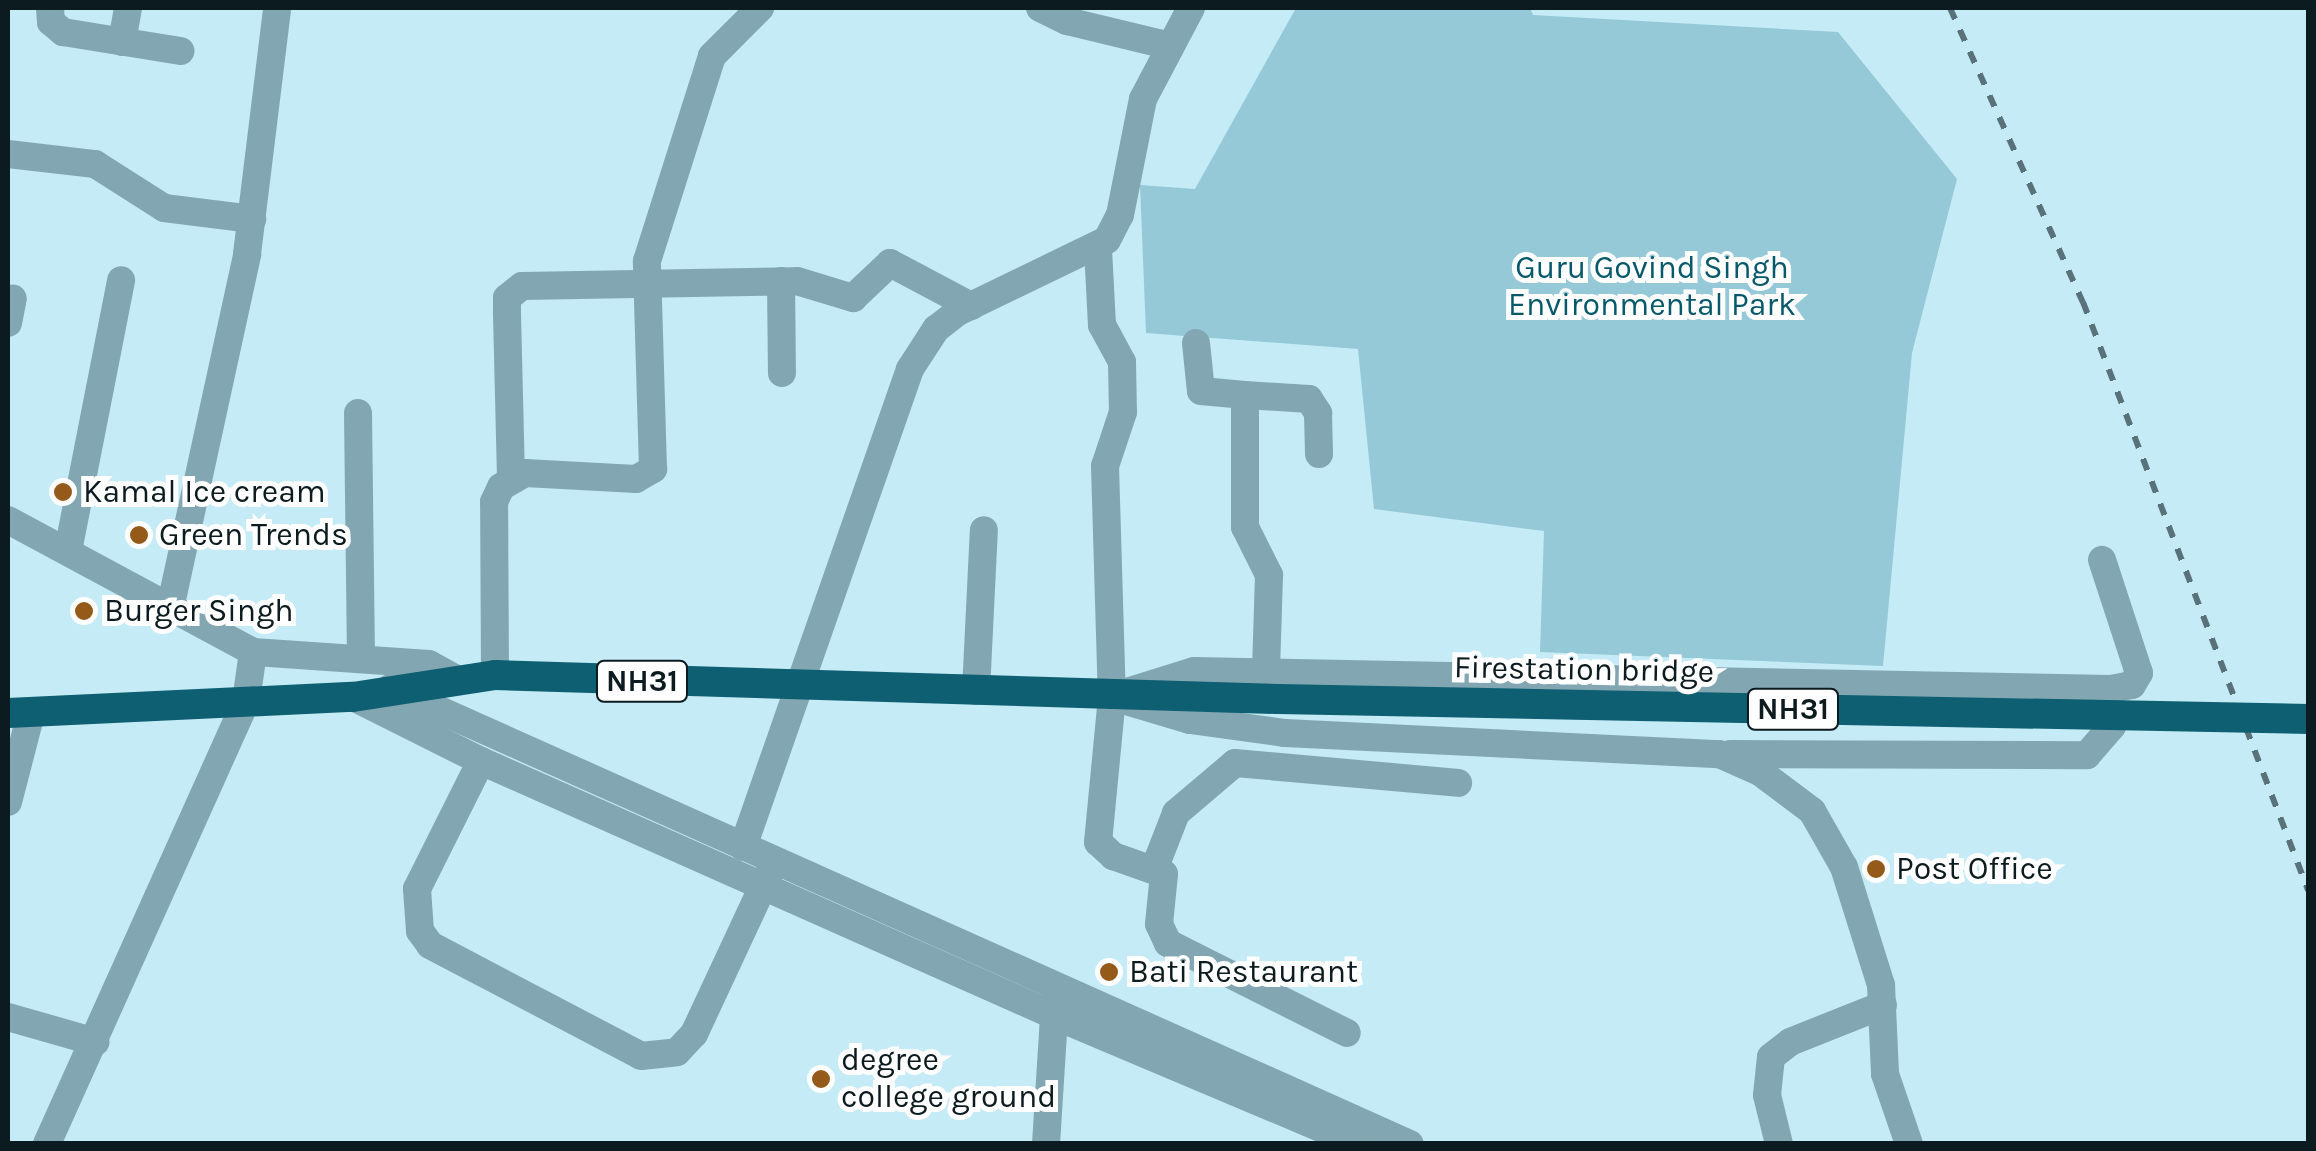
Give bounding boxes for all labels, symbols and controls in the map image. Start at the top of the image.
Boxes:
park label: Guru Govind Singh Environmental Park [1508,250,1796,325]
place label: Kamal Ice cream [83,473,326,511]
marker: Kamal Ice cream [52,481,74,503]
place label: Green Trends [159,516,348,554]
marker: Green Trends [128,524,150,546]
place label: Burger Singh [104,592,294,630]
marker: Burger Singh [73,600,95,622]
street label: Firestation bridge [1454,649,1714,691]
road number: NH31 [594,656,690,706]
road number: NH31 [1746,684,1840,734]
place label: Post Office [1896,850,2053,888]
marker: Post Office [1865,858,1887,880]
place label: Bati Restaurant [1129,953,1358,991]
marker: Bati Restaurant [1098,961,1120,983]
place label: degree college ground [841,1042,1056,1117]
marker: degree college ground [810,1068,832,1090]

